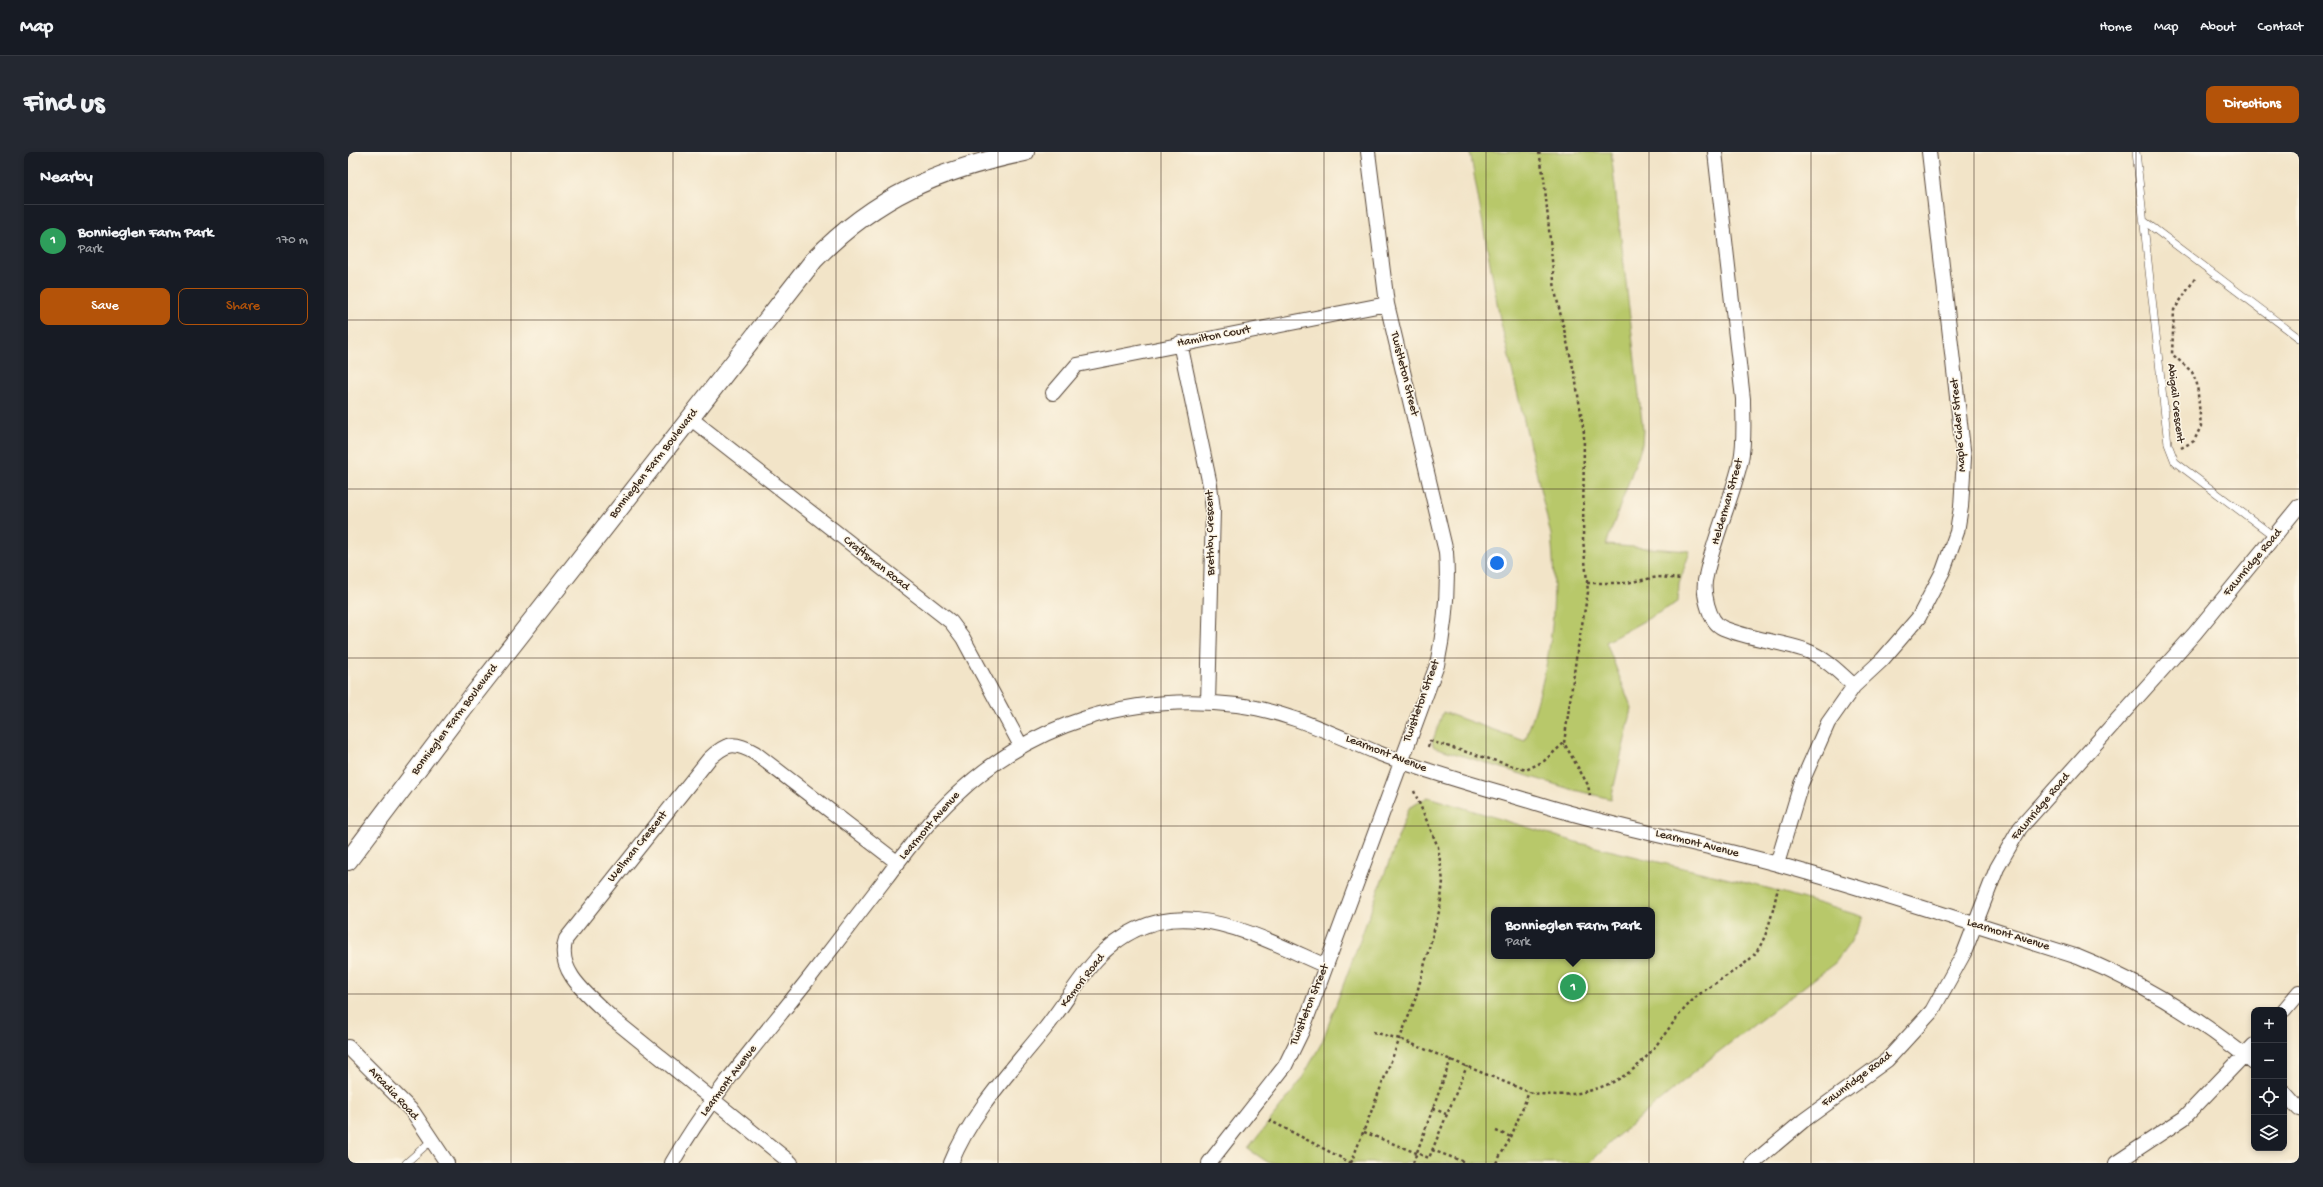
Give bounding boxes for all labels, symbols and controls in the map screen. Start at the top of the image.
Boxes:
text: Map [20,16,53,39]
text: Home [2100,19,2132,36]
text: Map [2154,19,2178,36]
text: About [2200,19,2236,36]
text: Contact [2258,19,2303,36]
button: Directions [2206,86,2299,123]
text: Find us [24,88,104,121]
text: Nearby [40,168,93,188]
text: Bonnieglen Farm Park [78,224,213,242]
text: 1 [50,233,56,248]
text: 170 m [276,233,308,248]
text: Park [78,242,103,257]
button: Save [40,288,170,325]
button: Share [178,288,308,325]
street label: Hamilton Court [1176,323,1253,351]
street label: Twistleton Street [1387,329,1422,419]
street label: Abigail Crescent [2163,363,2187,445]
street label: Maple Cider Street [1948,376,1970,472]
street label: Bonnieglen Farm Boulevard [606,406,702,522]
street label: Helderman Street [1709,456,1747,547]
street label: Brethby Crescent [1203,489,1219,577]
street label: Fawnridge Road [2220,526,2286,600]
street label: Craftsman Road [840,534,913,595]
your location [1487,553,1507,573]
street label: Twistleton Street [1400,657,1444,745]
street label: Bonnieglen Farm Boulevard [408,661,502,779]
street label: Learmont Avenue [1343,732,1429,776]
street label: Fawnridge Road [2008,770,2074,844]
street label: Learmont Avenue [897,788,964,863]
street label: Wellman Crescent [605,808,672,885]
street label: Learmont Avenue [1654,827,1741,861]
popup [1491,907,1655,959]
street label: Learmont Avenue [1965,916,2052,954]
text: Bonnieglen Farm Park [1505,917,1641,935]
text: Park [1505,935,1530,950]
street label: Kamori Road [1058,951,1109,1010]
street label: Twistleton Street [1287,961,1333,1049]
pin: 1 [1560,972,1586,1002]
map controls [2251,1007,2287,1151]
button: + [2251,1007,2287,1043]
street label: Learmont Avenue [698,1042,761,1119]
button: − [2251,1043,2287,1079]
street label: Fawnridge Road [1819,1049,1895,1111]
street label: Arcadia Road [365,1065,422,1124]
button: locate [2251,1079,2287,1115]
button: layers [2251,1115,2287,1151]

